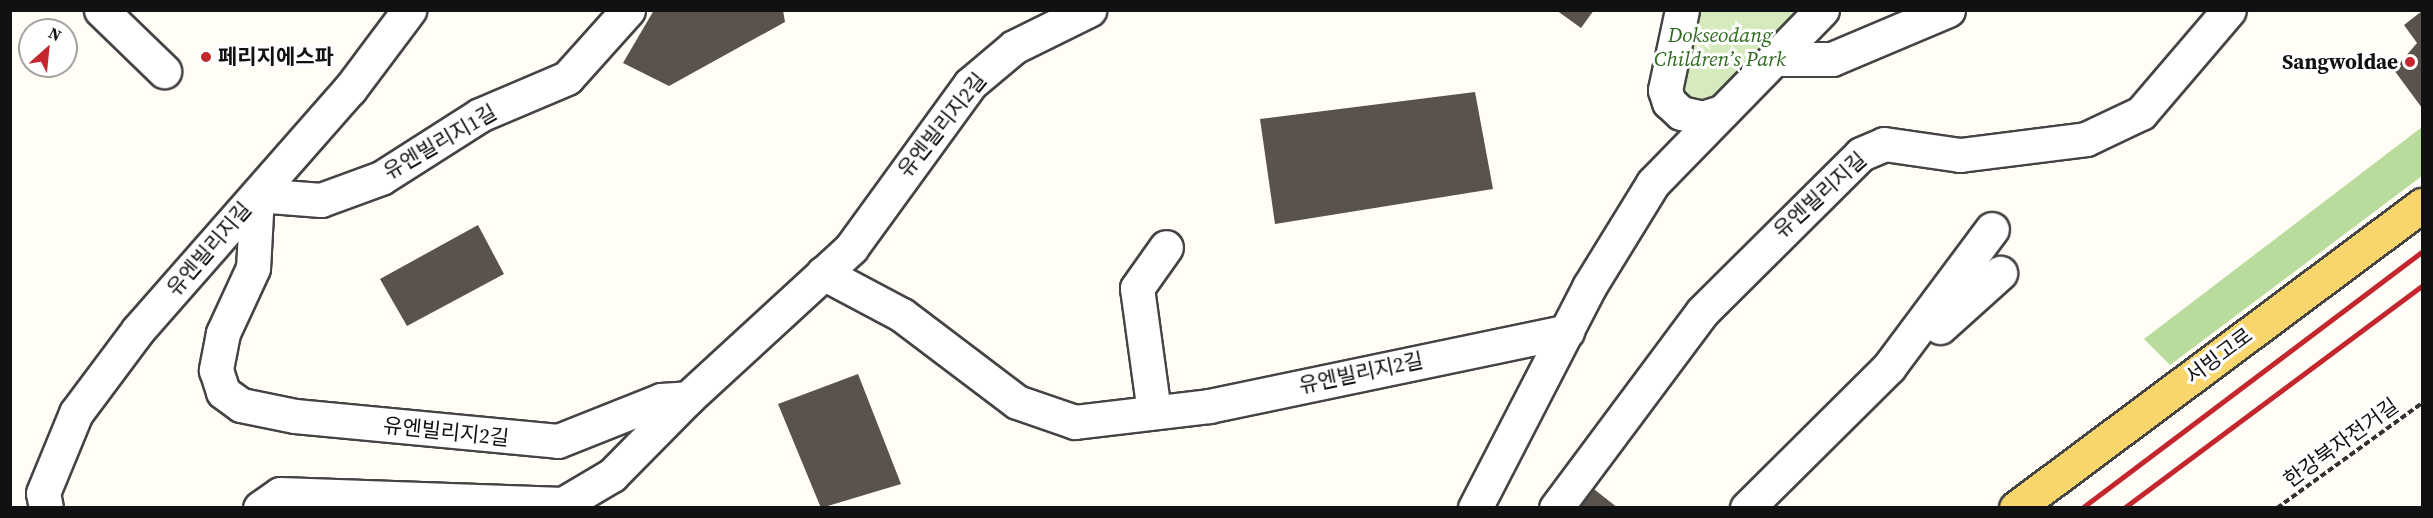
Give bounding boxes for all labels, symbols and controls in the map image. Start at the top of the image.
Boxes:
north arrow [18,18,78,78]
text: N [45,21,65,46]
park label: Dokseodang Children’s Park [1654,22,1786,72]
place label: 페리지에스파 [218,44,334,70]
place label: Sangwoldae [2282,49,2398,75]
marker: 페리지에스파 [199,50,213,64]
marker: Sangwoldae [2403,55,2417,69]
street label: 유엔빌리지2길 [892,68,992,182]
street label: 유엔빌리지1길 [379,99,501,185]
street label: 유엔빌리지길 [1768,147,1872,243]
street label: 유엔빌리지길 [161,197,257,301]
street label: 서빙고로 [2181,323,2257,389]
street label: 유엔빌리지2길 [1297,348,1425,398]
street label: 한강북자전거길 [2279,393,2403,493]
street label: 유엔빌리지2길 [382,413,510,451]

